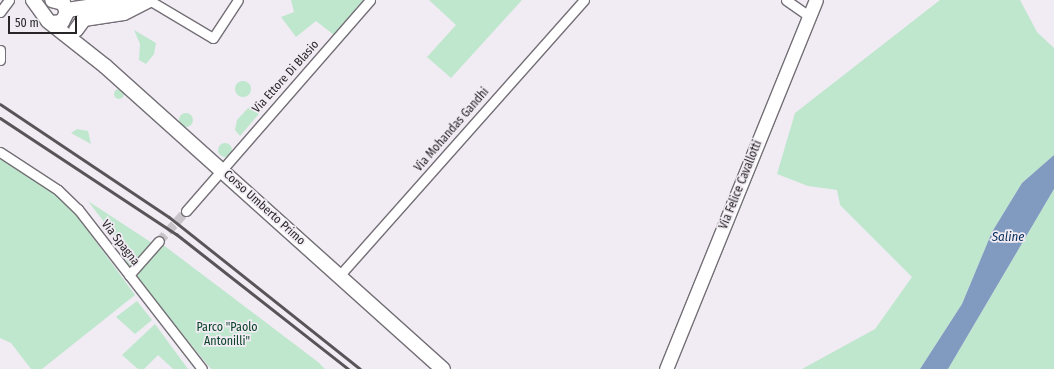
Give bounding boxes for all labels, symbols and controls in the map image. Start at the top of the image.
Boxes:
scale bar [10,8,79,34]
text: 50 m [15,16,39,30]
street label: Via Ettore Di Blasio [250,38,322,116]
street label: Via Mohandas Gandhi [412,85,492,175]
street label: Via Felice Cavallotti [717,138,765,232]
street label: Corso Umberto Primo [220,168,308,248]
street label: Via Spagna [98,217,142,269]
water label: Saline [992,229,1024,245]
park label: Parco "Paolo Antonilli" [196,321,258,349]

